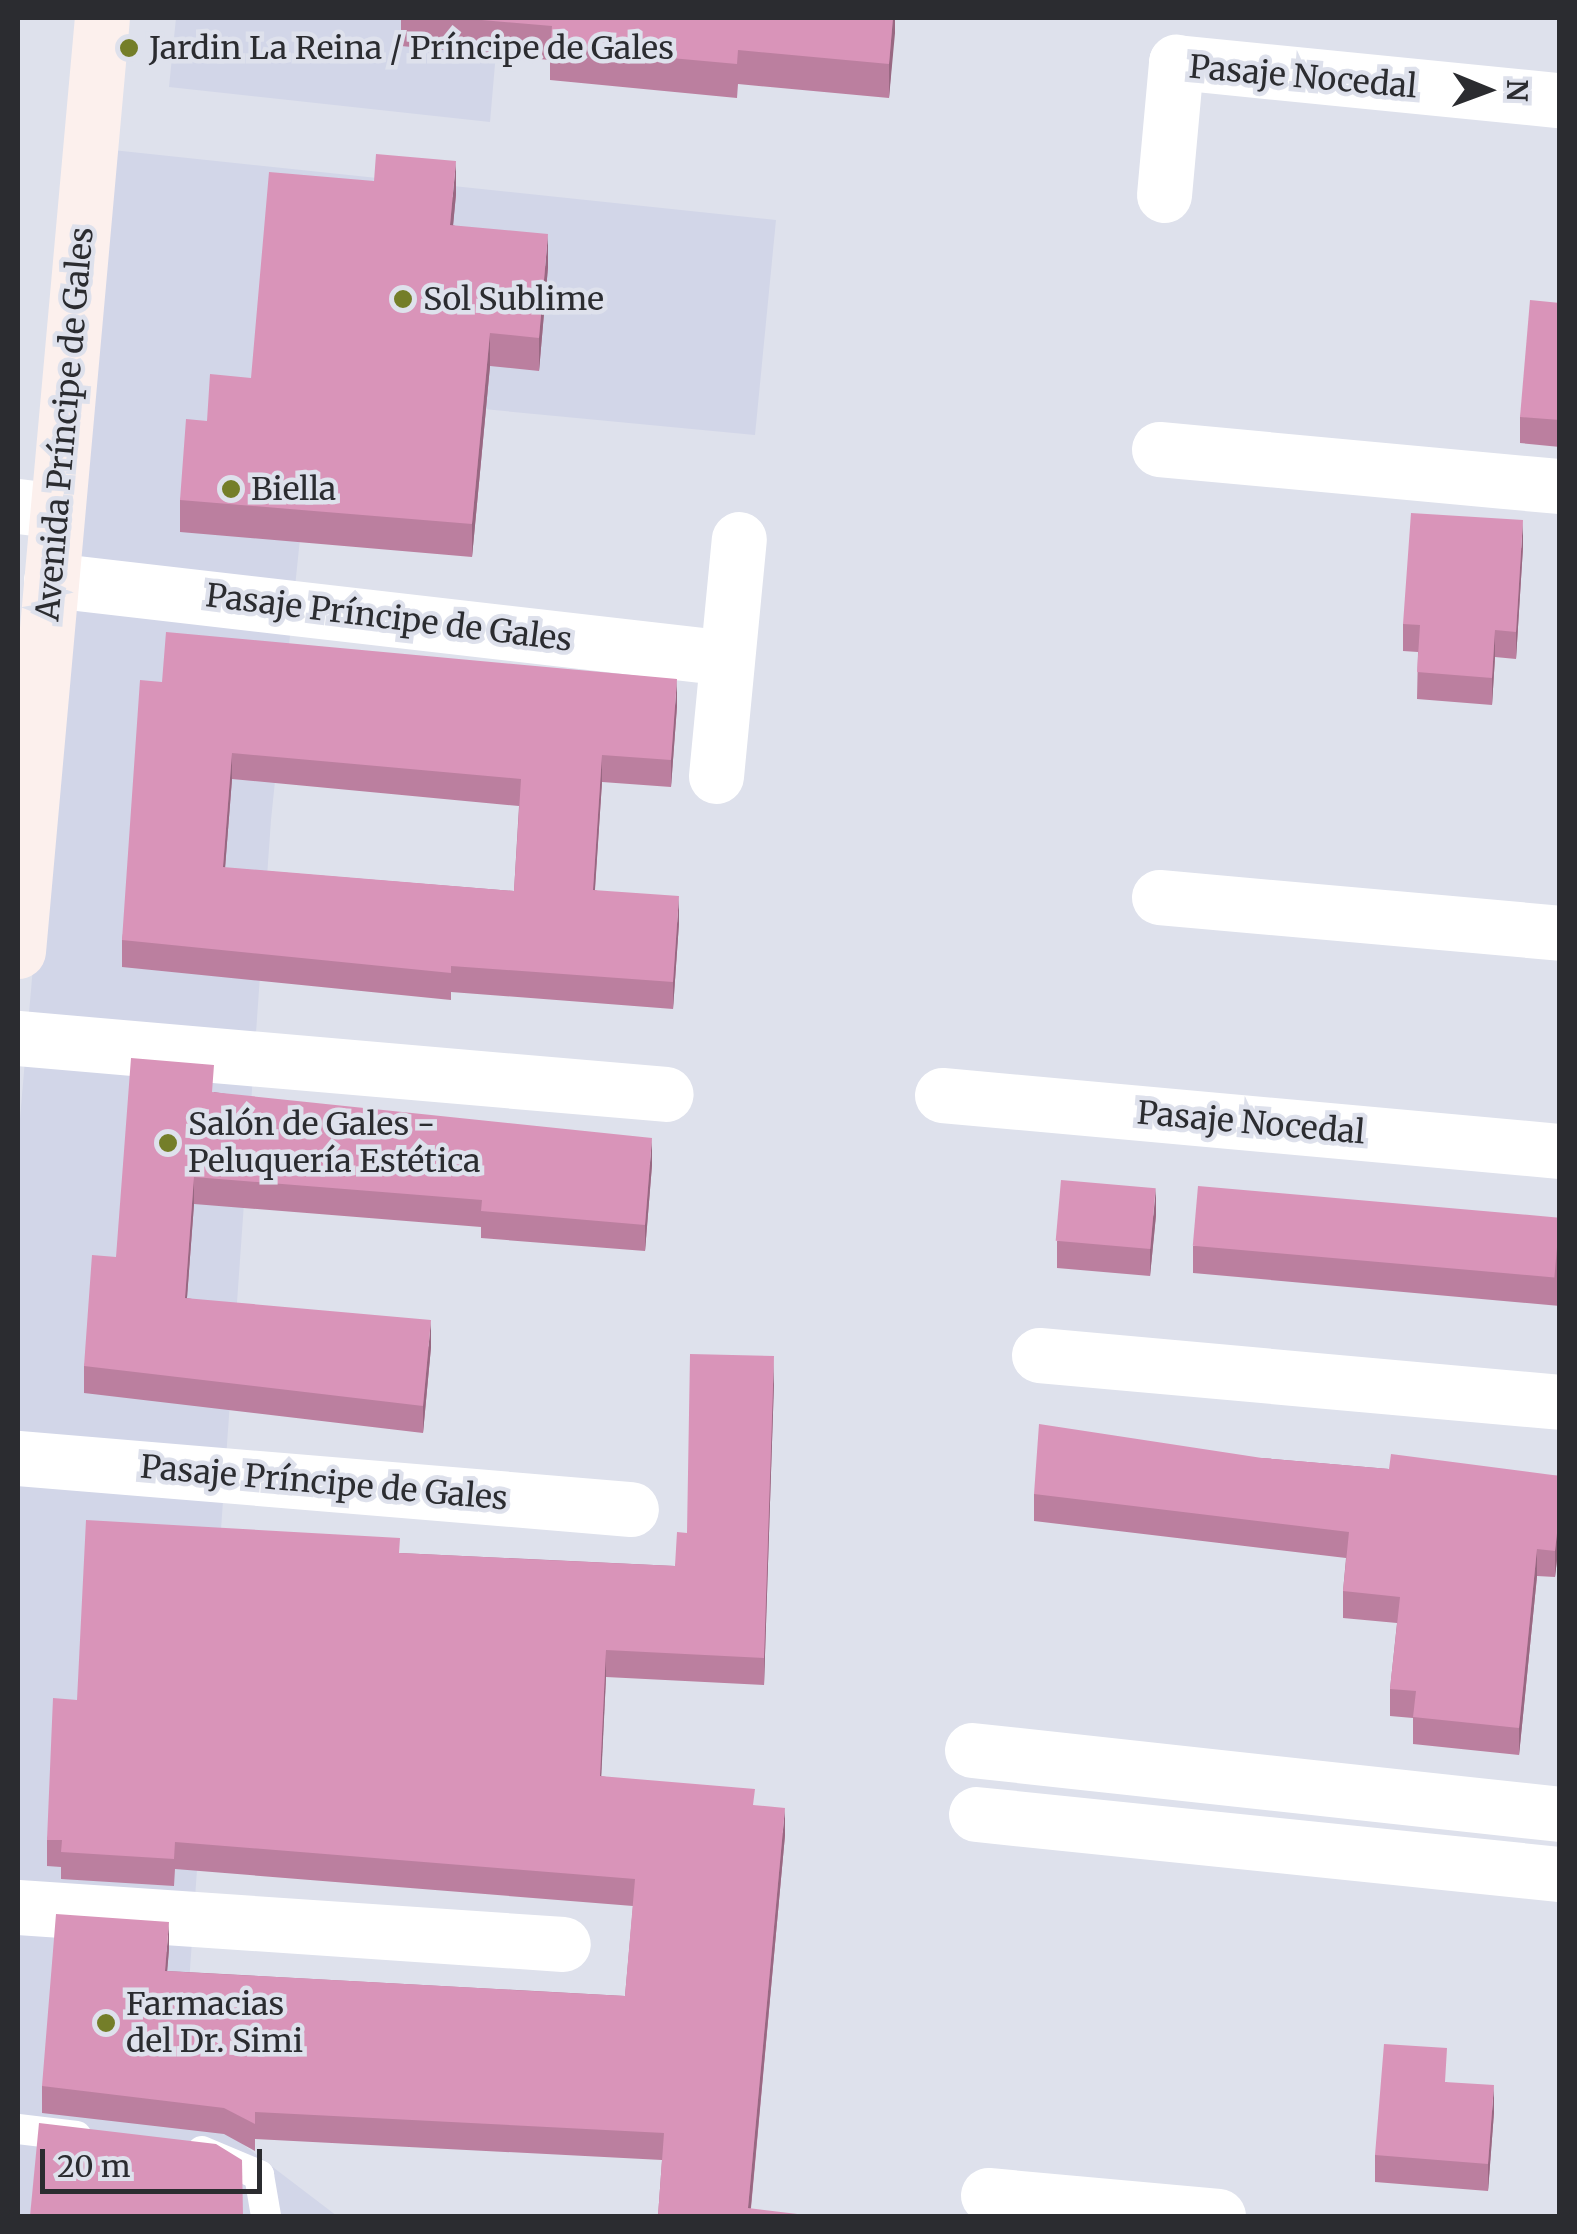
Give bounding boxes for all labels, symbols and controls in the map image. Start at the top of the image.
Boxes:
place label: Jardin La Reina / Príncipe de Gales [149,29,674,67]
marker: Jardin La Reina / Príncipe de Gales [118,37,140,59]
north arrow [1437,40,1537,140]
street label: Pasaje Nocedal [1188,48,1418,106]
text: N [1499,79,1535,102]
street label: Avenida Príncipe de Gales [29,226,101,622]
place label: Sol Sublime [423,280,604,318]
marker: Sol Sublime [392,288,414,310]
place label: Biella [251,470,336,508]
marker: Biella [220,478,242,500]
street label: Pasaje Príncipe de Gales [204,576,574,660]
street label: Pasaje Nocedal [1136,1094,1366,1152]
place label: Salón de Gales - Peluquería Estética [188,1106,480,1181]
marker: Salón de Gales - Peluquería Estética [157,1132,179,1154]
street label: Pasaje Príncipe de Gales [139,1448,509,1518]
place label: Farmacias del Dr. Simi [126,1986,303,2061]
marker: Farmacias del Dr. Simi [95,2012,117,2034]
scale bar [45,2129,268,2191]
text: 20 m [57,2147,130,2185]

